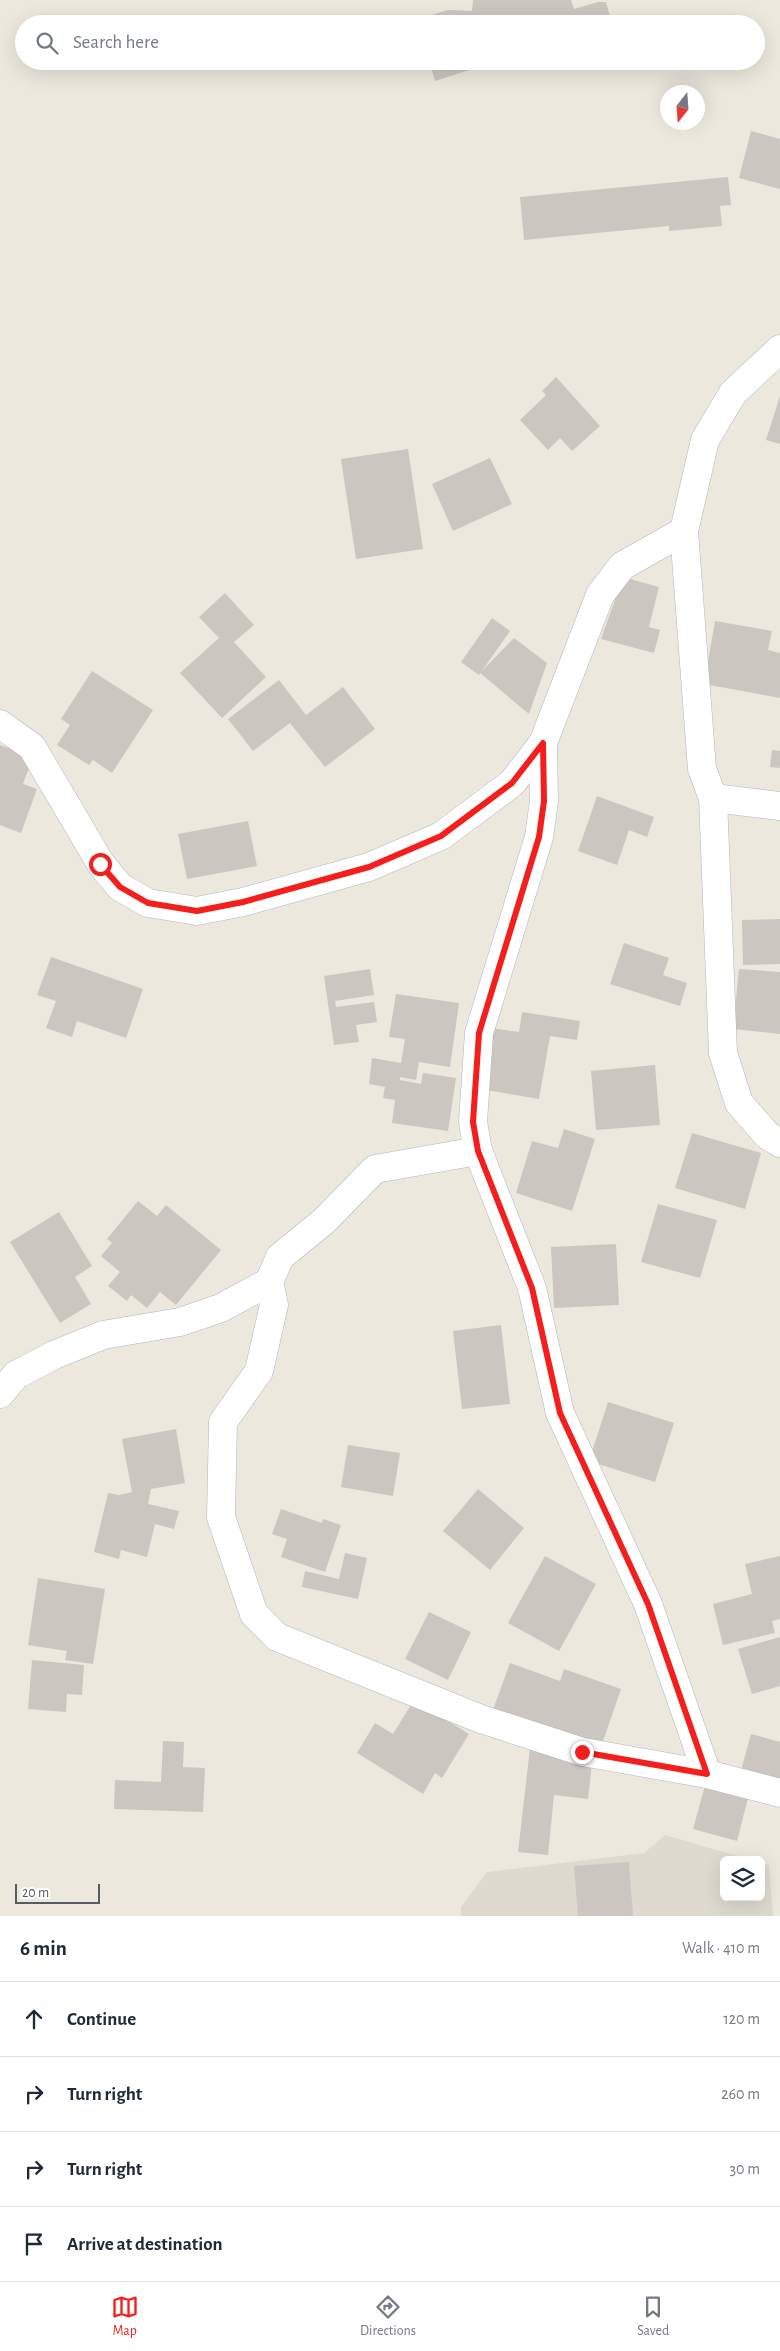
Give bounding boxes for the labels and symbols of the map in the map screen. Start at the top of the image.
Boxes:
north arrow [660,85,705,130]
route start [89,853,112,876]
route end [571,1741,594,1764]
scale bar [15,1881,100,1904]

